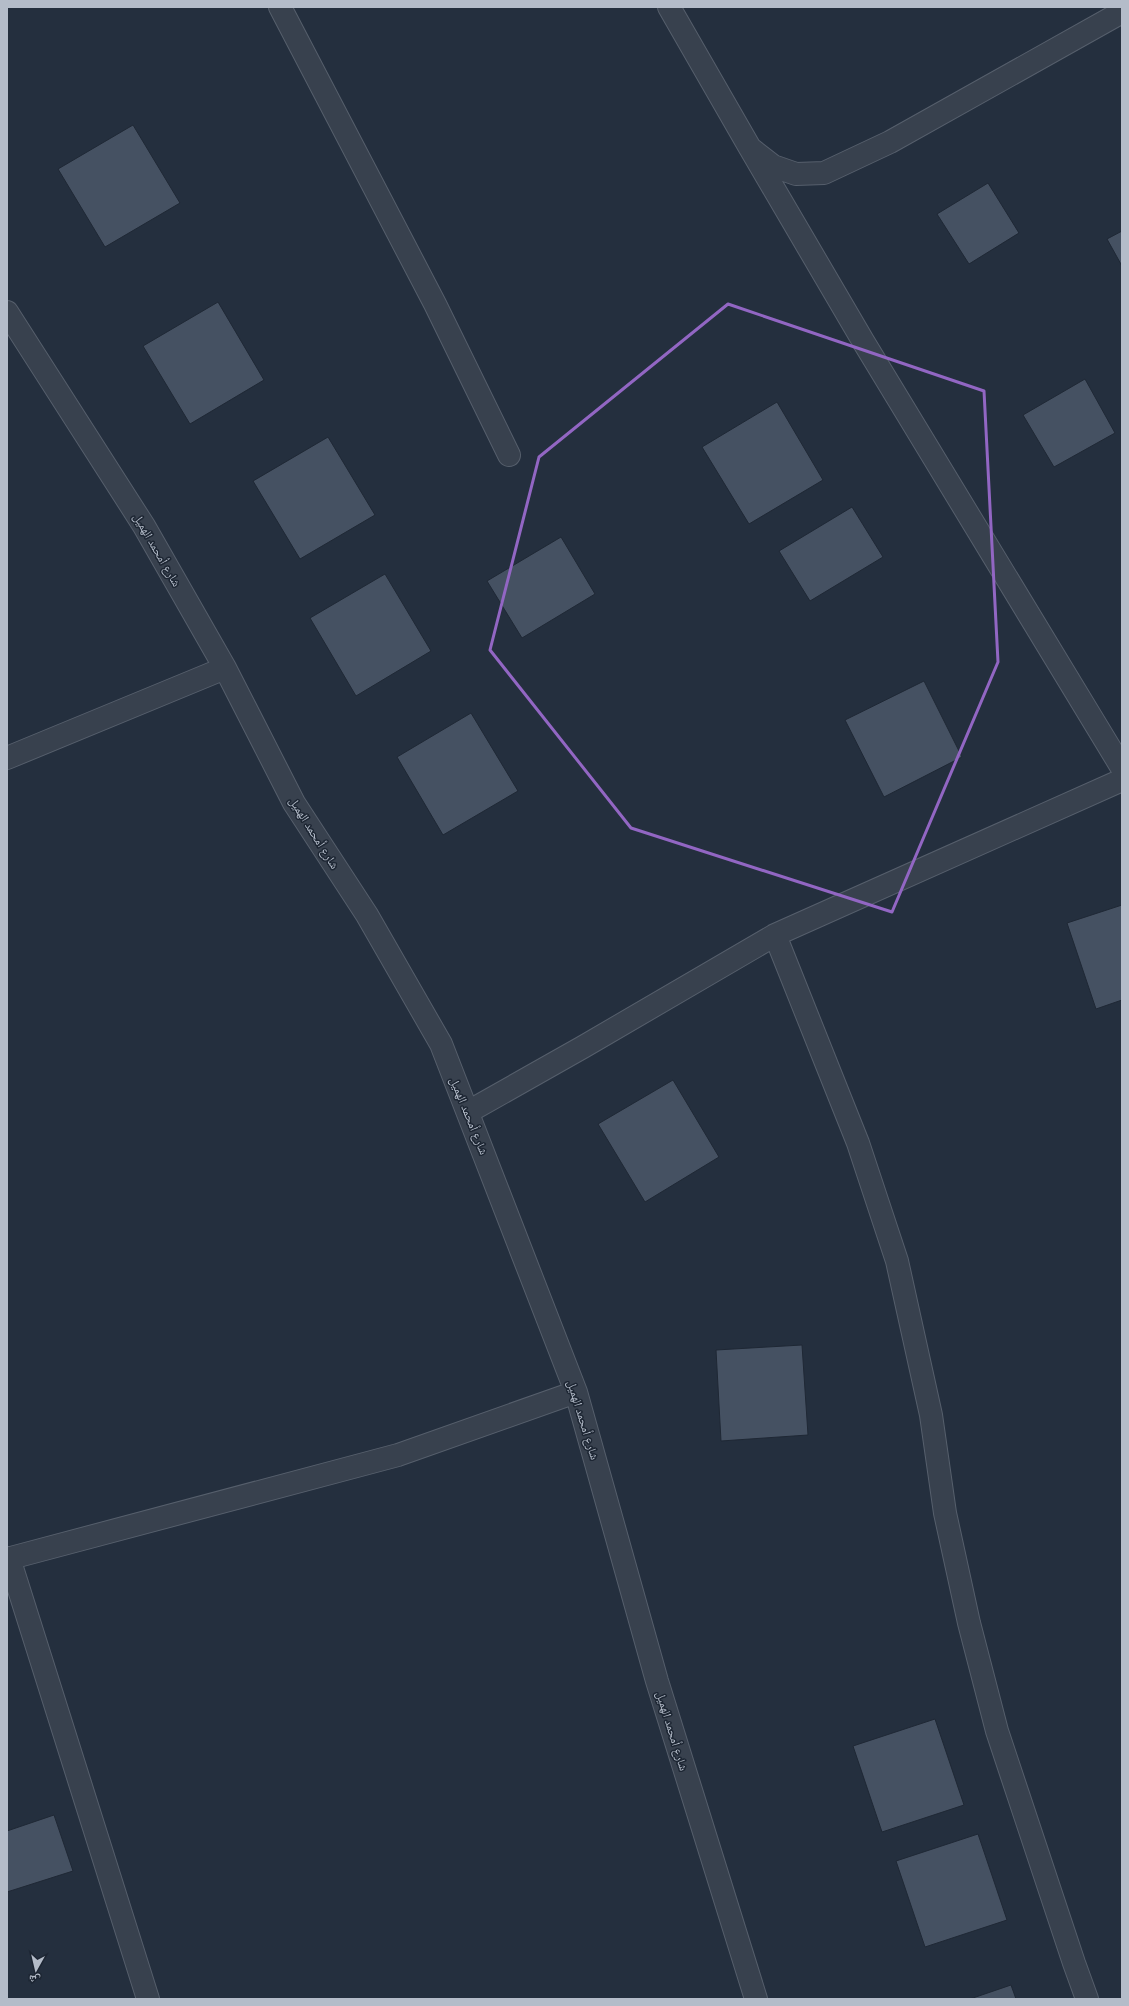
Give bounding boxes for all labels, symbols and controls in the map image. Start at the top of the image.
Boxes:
street label: شارع أمحمد الهميل [129,511,184,590]
street label: شارع أمحمد الهميل [285,794,342,872]
street label: شارع أمحمد الهميل [446,1075,491,1157]
street label: شارع أمحمد الهميل [563,1379,602,1462]
street label: شارع أمحمد الهميل [652,1690,691,1773]
north arrow [16,1950,56,1990]
text: ش [28,1971,42,1987]

